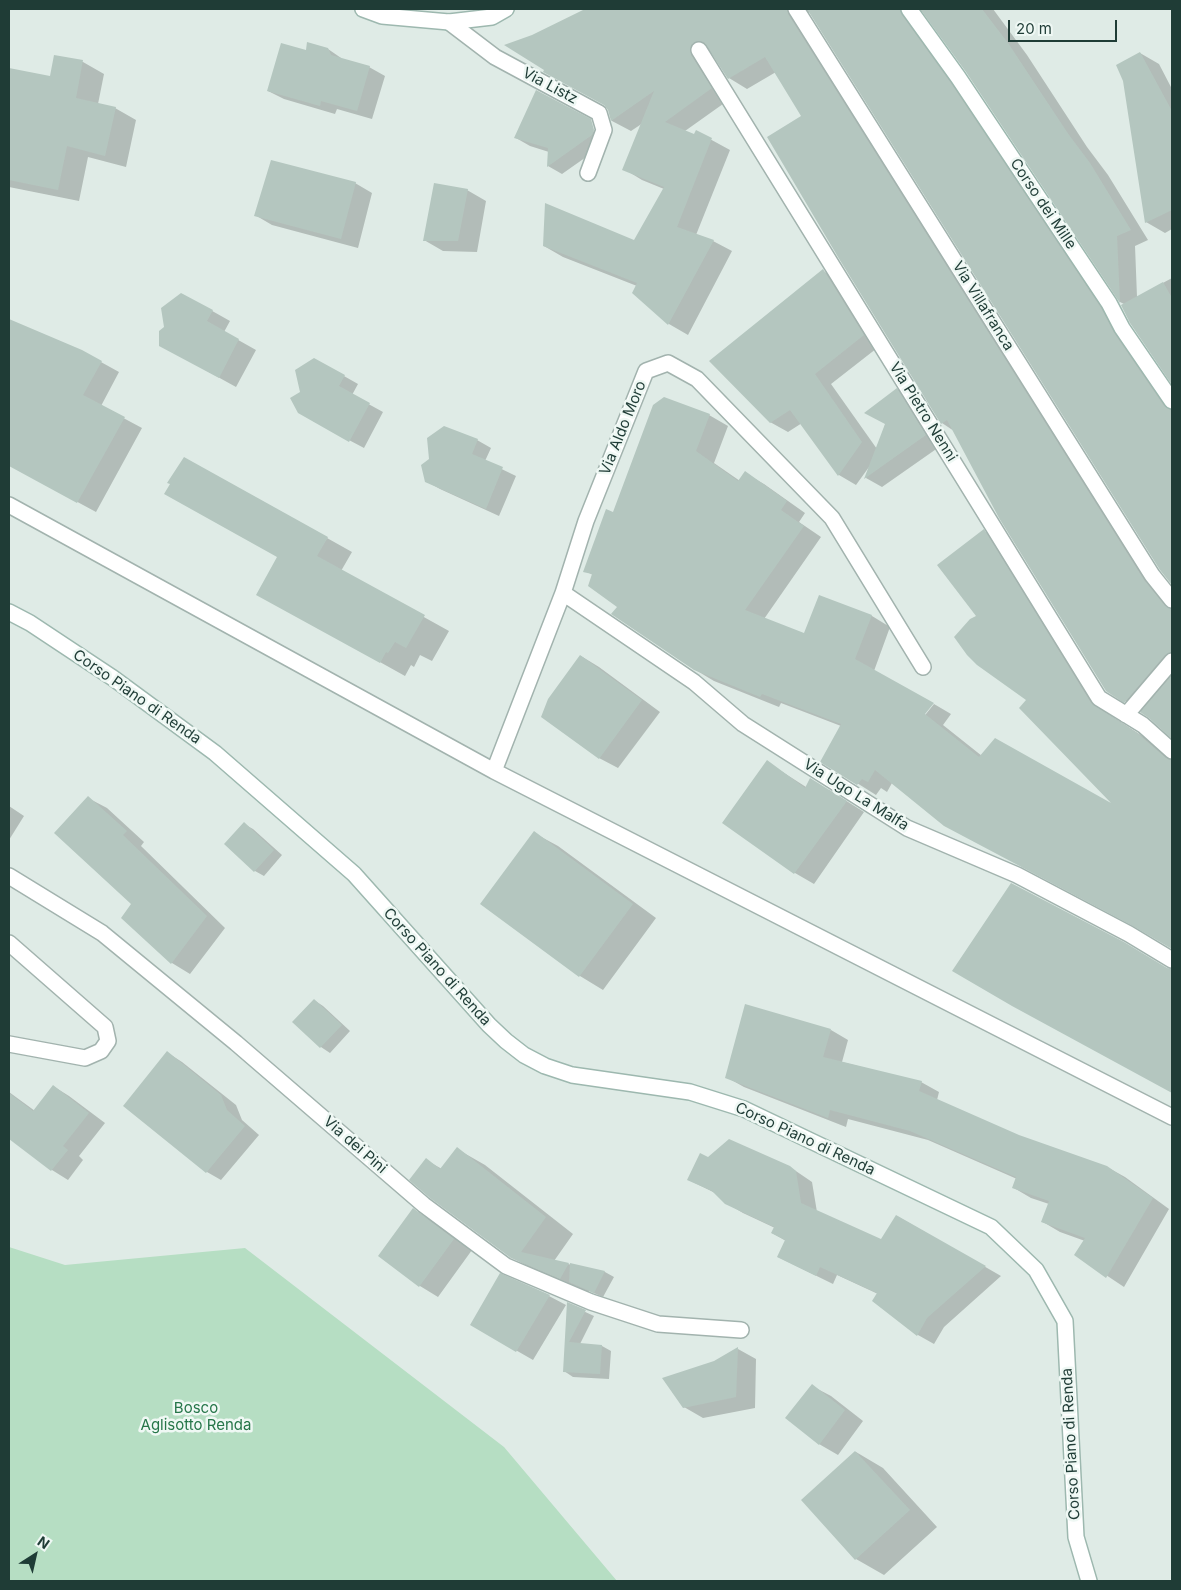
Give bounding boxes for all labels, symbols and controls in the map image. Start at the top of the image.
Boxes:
scale bar [1011,10,1120,42]
text: 20 m [1016,19,1052,38]
street label: Via Listz [519,64,581,108]
street label: Corso dei Mille [1006,155,1080,253]
street label: Via Villafranca [948,258,1018,354]
street label: Via Pietro Nenni [885,359,961,465]
street label: Via Aldo Moro [596,378,650,478]
street label: Corso Piano di Renda [70,646,204,748]
street label: Via Ugo La Malfa [800,755,912,835]
street label: Corso Piano di Renda [379,904,495,1030]
street label: Corso Piano di Renda [732,1099,878,1179]
street label: Via dei Pini [320,1113,390,1177]
street label: Corso Piano di Renda [1058,1368,1084,1520]
park label: Bosco Aglisotto Renda [141,1399,251,1434]
north arrow [10,1530,60,1580]
text: N [35,1532,53,1552]

